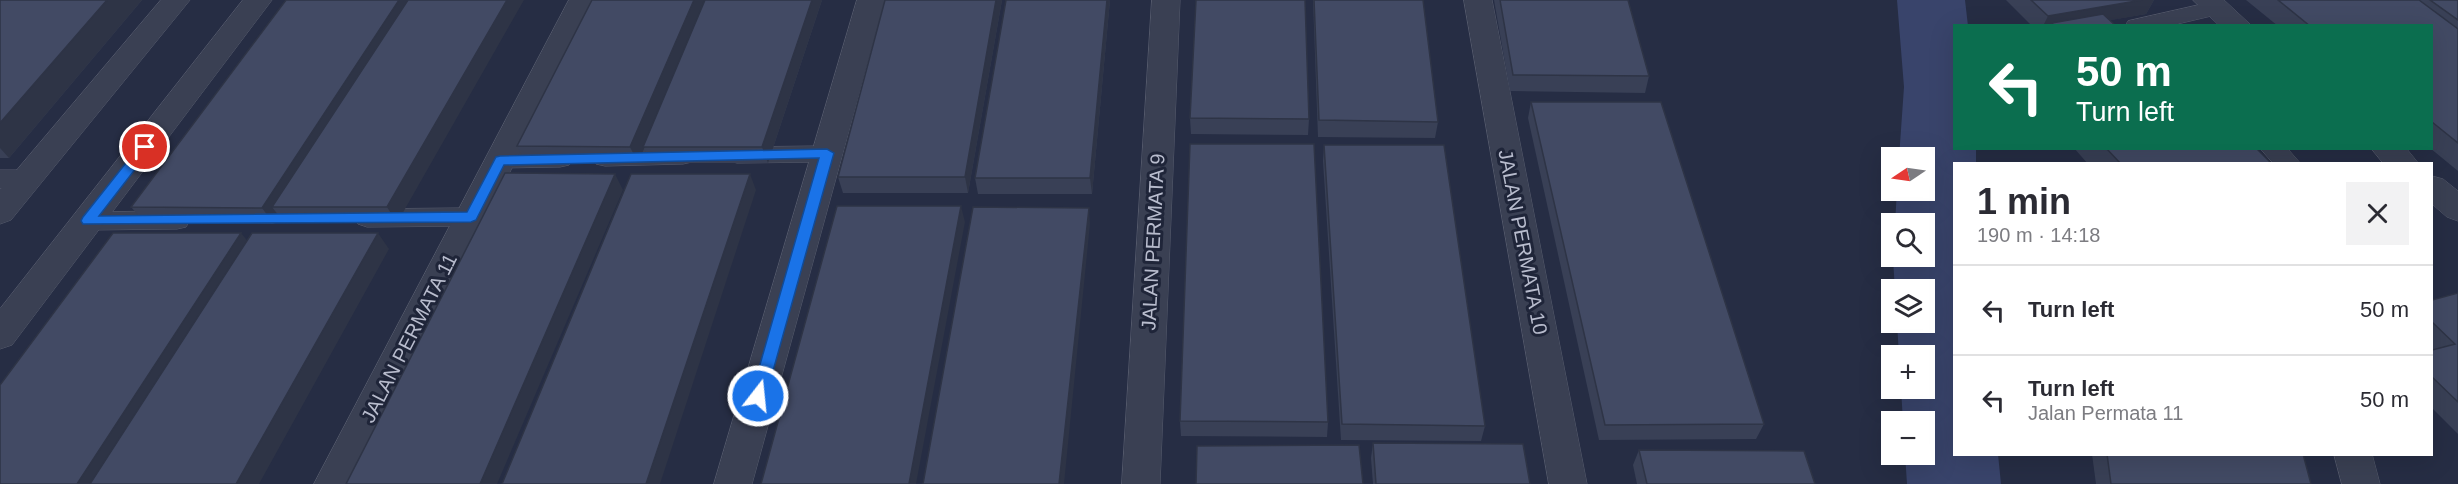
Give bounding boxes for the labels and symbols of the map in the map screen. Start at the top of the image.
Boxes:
pin [119,121,170,172]
north arrow [1881,147,1935,201]
street label: JALAN PERMATA 10 [1494,148,1552,336]
street label: JALAN PERMATA 9 [1137,153,1169,331]
street label: JALAN PERMATA 11 [357,250,461,426]
position arrow [726,364,790,428]

